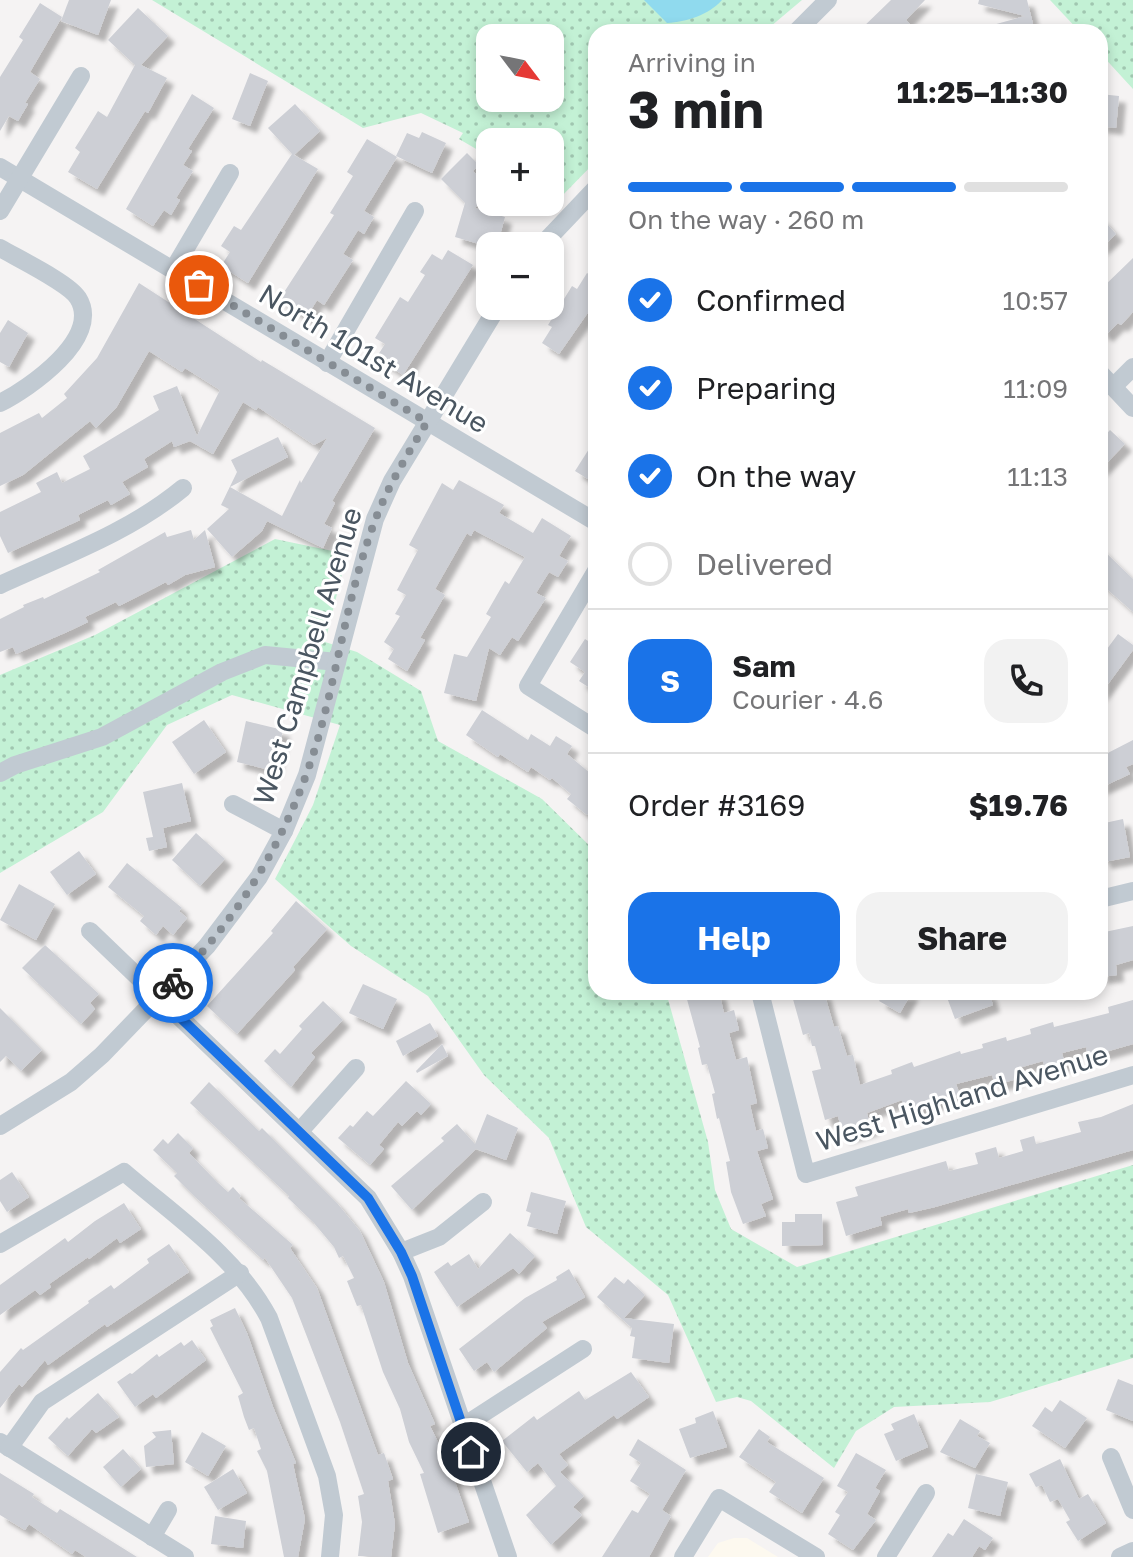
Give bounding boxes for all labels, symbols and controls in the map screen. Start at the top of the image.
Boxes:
north arrow [476,24,564,112]
map controls [476,24,564,320]
text: Arriving in [628,47,756,78]
text: 11:25–11:30 [897,74,1068,110]
text: 3 min [628,77,764,139]
button: + [476,128,564,216]
text: On the way · 260 m [628,204,864,235]
button: − [476,232,564,320]
pin [165,251,233,319]
icon: bag [177,263,221,307]
street label: North 101st Avenue [253,277,495,439]
icon: check [628,278,672,322]
text: Confirmed [696,282,846,318]
text: 10:57 [1003,285,1068,316]
icon: check [628,366,672,410]
text: Preparing [696,370,837,406]
text: 11:09 [1003,373,1068,404]
icon: check [628,454,672,498]
text: On the way [696,458,856,494]
text: 11:13 [1007,461,1068,492]
street label: West Campbell Avenue [246,503,368,809]
text: Delivered [696,546,833,582]
button: phone [984,639,1068,723]
text: Sam [732,648,796,684]
text: S [660,663,680,699]
text: Courier · 4.6 [732,684,884,715]
text: Order #3169 [628,787,805,823]
text: $19.76 [968,787,1068,823]
button: Help [628,892,840,984]
button: Share [856,892,1068,984]
courier [133,943,213,1023]
icon: bike [151,961,195,1005]
street label: West Highland Avenue [812,1037,1112,1157]
pin [437,1418,505,1486]
icon: home [449,1430,493,1474]

